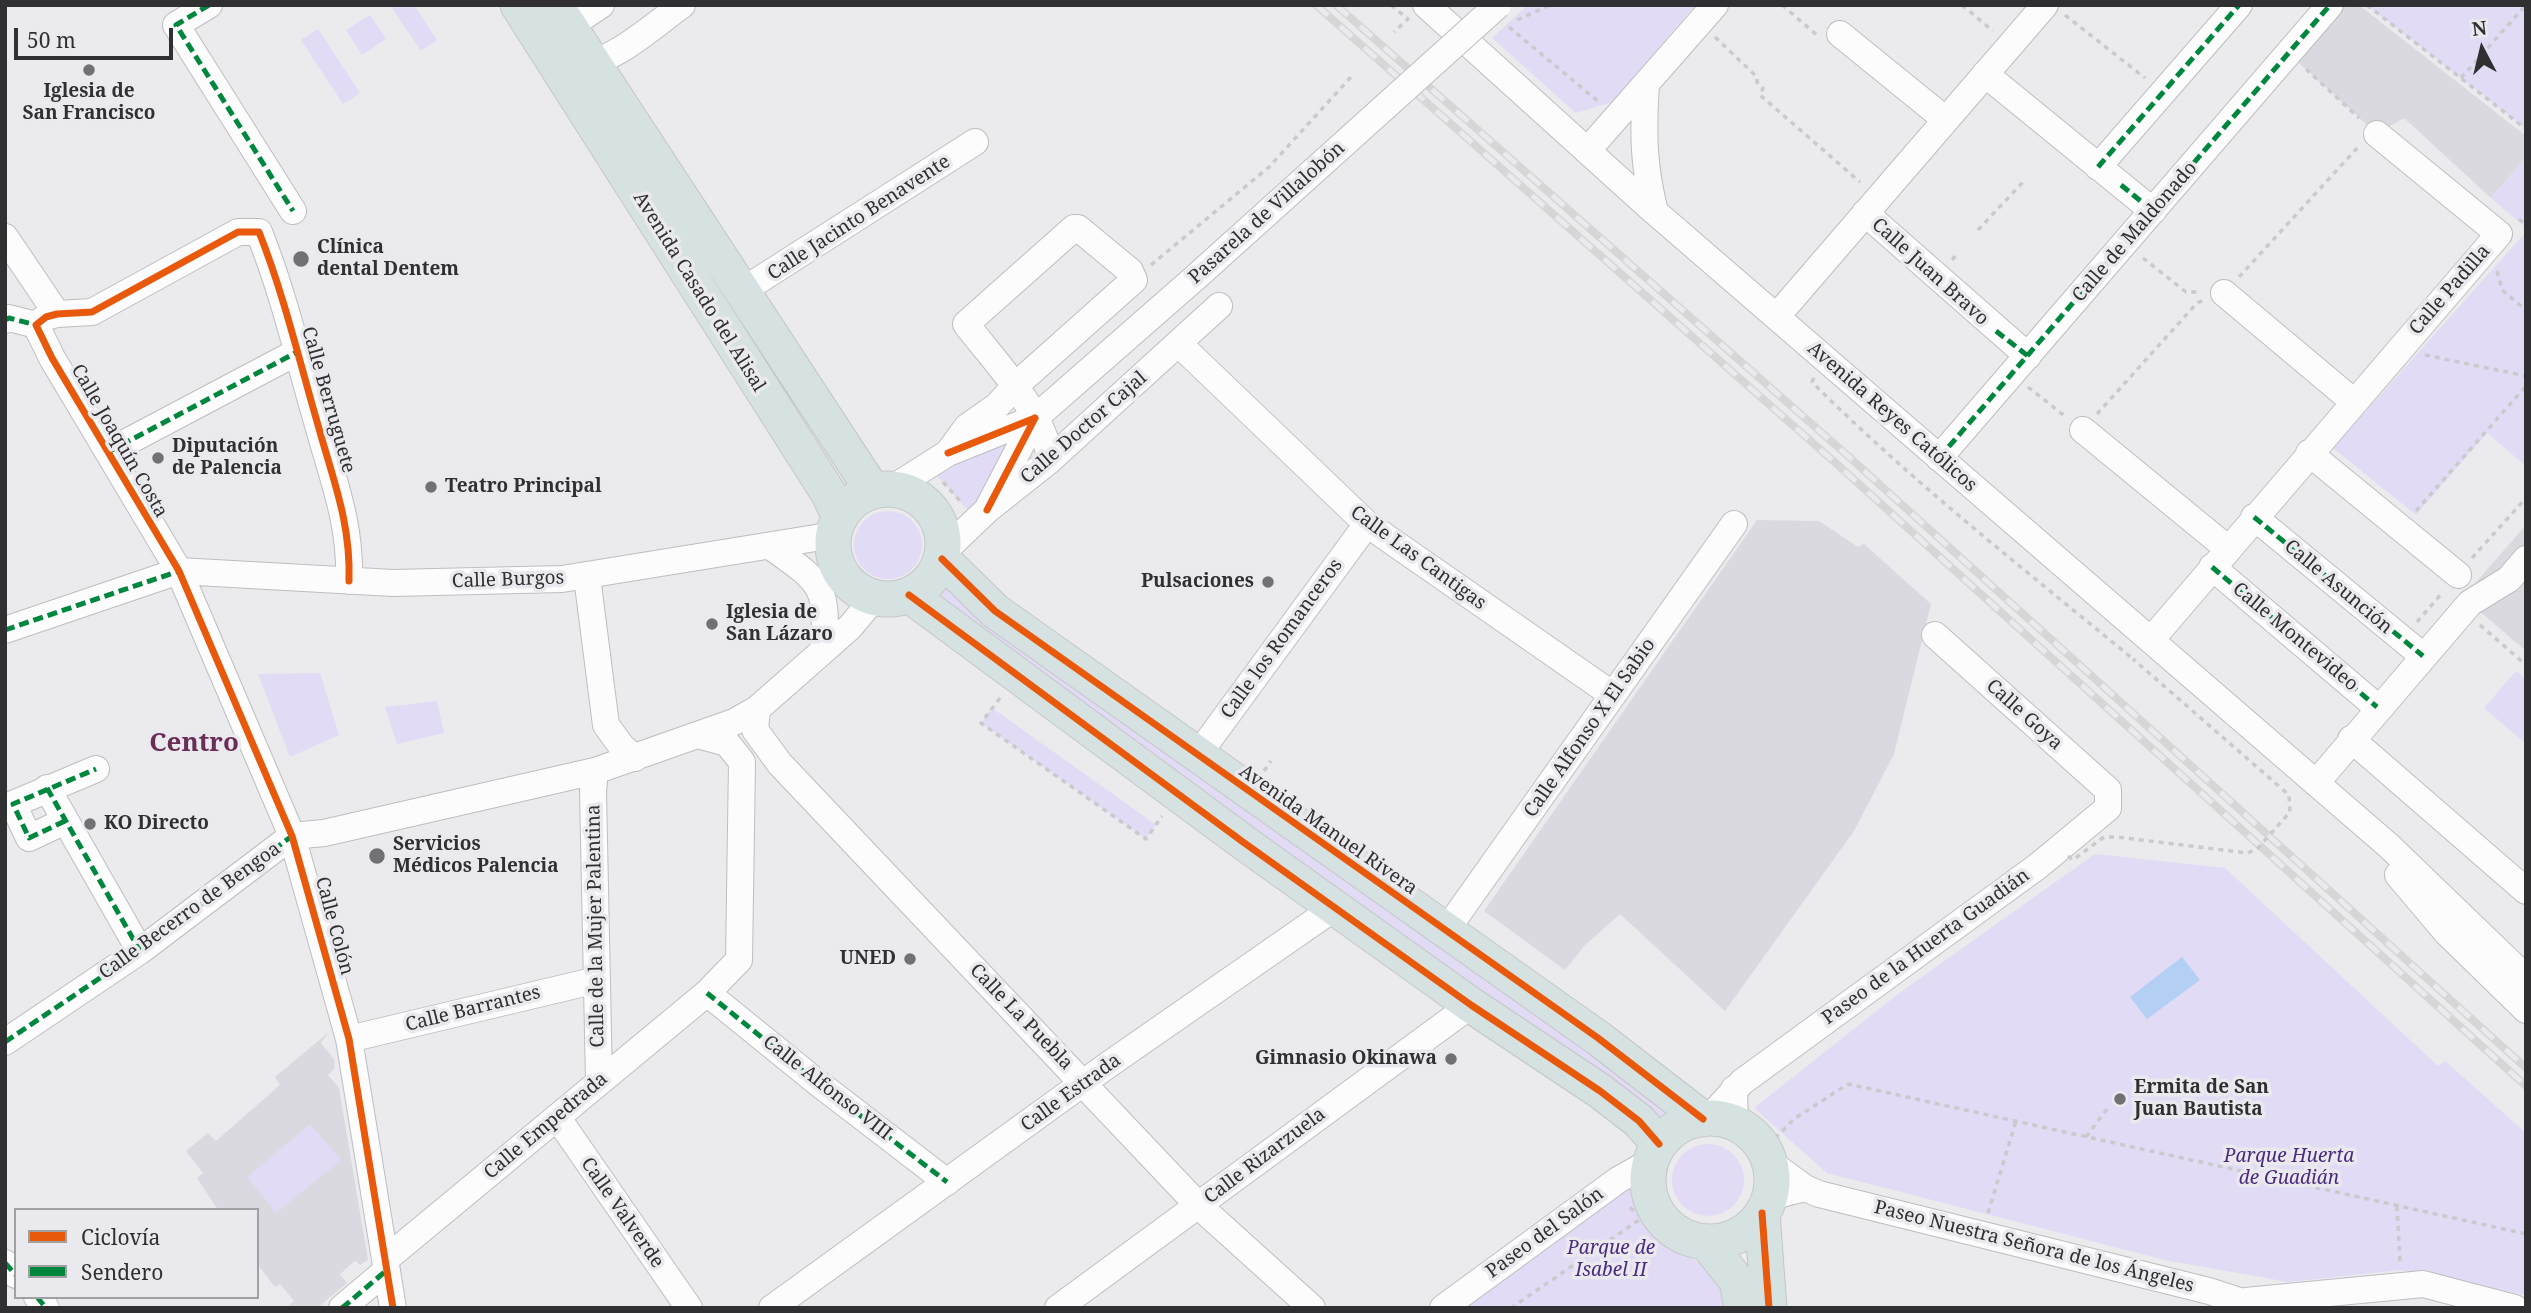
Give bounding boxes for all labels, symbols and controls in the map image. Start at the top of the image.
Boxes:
scale bar [18,14,177,58]
north arrow [2447,14,2517,84]
text: N [2470,14,2488,42]
text: 50 m [27,26,76,54]
marker: Iglesia de San Francisco [81,62,97,78]
place label: Iglesia de San Francisco [23,81,155,125]
street label: Pasarela de Villalobón [1184,137,1350,289]
street label: Calle Jacinto Benavente [764,150,954,286]
street label: Calle de Maldonado [2068,157,2202,307]
street label: Avenida Casado del Alisal [628,188,770,396]
street label: Calle Juan Bravo [1867,213,1993,331]
place label: Clínica dental Dentem [317,237,459,281]
street label: Calle Padilla [2405,240,2495,340]
marker: Clínica dental Dentem [291,249,311,269]
street label: Calle Berruguete [296,324,360,476]
street label: Avenida Reyes Católicos [1803,337,1981,497]
street label: Calle Joaquín Costa [66,360,172,522]
street label: Calle Doctor Cajal [1016,367,1152,489]
place label: Diputación de Palencia [172,436,282,480]
marker: Diputación de Palencia [150,450,166,466]
place label: Teatro Principal [445,476,602,498]
marker: Teatro Principal [423,479,439,495]
street label: Calle Las Cantigas [1346,501,1490,615]
street label: Calle Asunción [2279,535,2397,639]
street label: Calle los Romanceros [1216,555,1348,723]
street label: Calle Burgos [451,567,565,593]
place label: Pulsaciones [1141,571,1254,593]
marker: Pulsaciones [1260,574,1276,590]
street label: Calle Montevideo [2228,578,2362,696]
place label: Iglesia de San Lázaro [726,602,833,646]
marker: Iglesia de San Lázaro [704,616,720,632]
street label: Calle Alfonso X El Sabio [1520,634,1660,822]
street label: Calle Goya [1981,675,2067,755]
district label: Centro [149,728,239,760]
street label: Avenida Manuel Rivera [1235,760,1421,900]
street label: Calle de la Mujer Palentina [582,804,610,1048]
place label: KO Directo [104,813,209,835]
marker: KO Directo [82,816,98,832]
place label: Servicios Médicos Palencia [393,834,559,878]
street label: Calle Becerro de Bengoa [95,838,285,984]
marker: Servicios Médicos Palencia [367,846,387,866]
street label: Paseo de la Huerta Guadián [1818,864,2034,1030]
street label: Calle Colón [310,874,358,978]
place label: UNED [840,948,896,970]
marker: UNED [902,951,918,967]
street label: Calle La Puebla [965,959,1077,1075]
street label: Calle Barrantes [403,981,543,1037]
street label: Calle Alfonso VIII [758,1031,896,1145]
place label: Gimnasio Okinawa [1255,1048,1437,1070]
street label: Calle Estrada [1017,1049,1125,1137]
marker: Gimnasio Okinawa [1443,1051,1459,1067]
street label: Calle Empedrada [480,1068,612,1184]
place label: Ermita de San Juan Bautista [2134,1077,2269,1121]
marker: Ermita de San Juan Bautista [2112,1091,2128,1107]
street label: Calle Rizarzuela [1200,1103,1330,1209]
park label: Parque Huerta de Guadián [2224,1146,2354,1190]
street label: Calle Valverde [576,1153,668,1273]
street label: Paseo del Salón [1482,1183,1608,1283]
street label: Paseo Nuestra Señora de los Ángeles [1872,1196,2196,1298]
legend [14,1208,259,1299]
text: Ciclovía [81,1223,160,1251]
park label: Parque de Isabel II [1567,1238,1655,1282]
text: Sendero [81,1258,163,1286]

